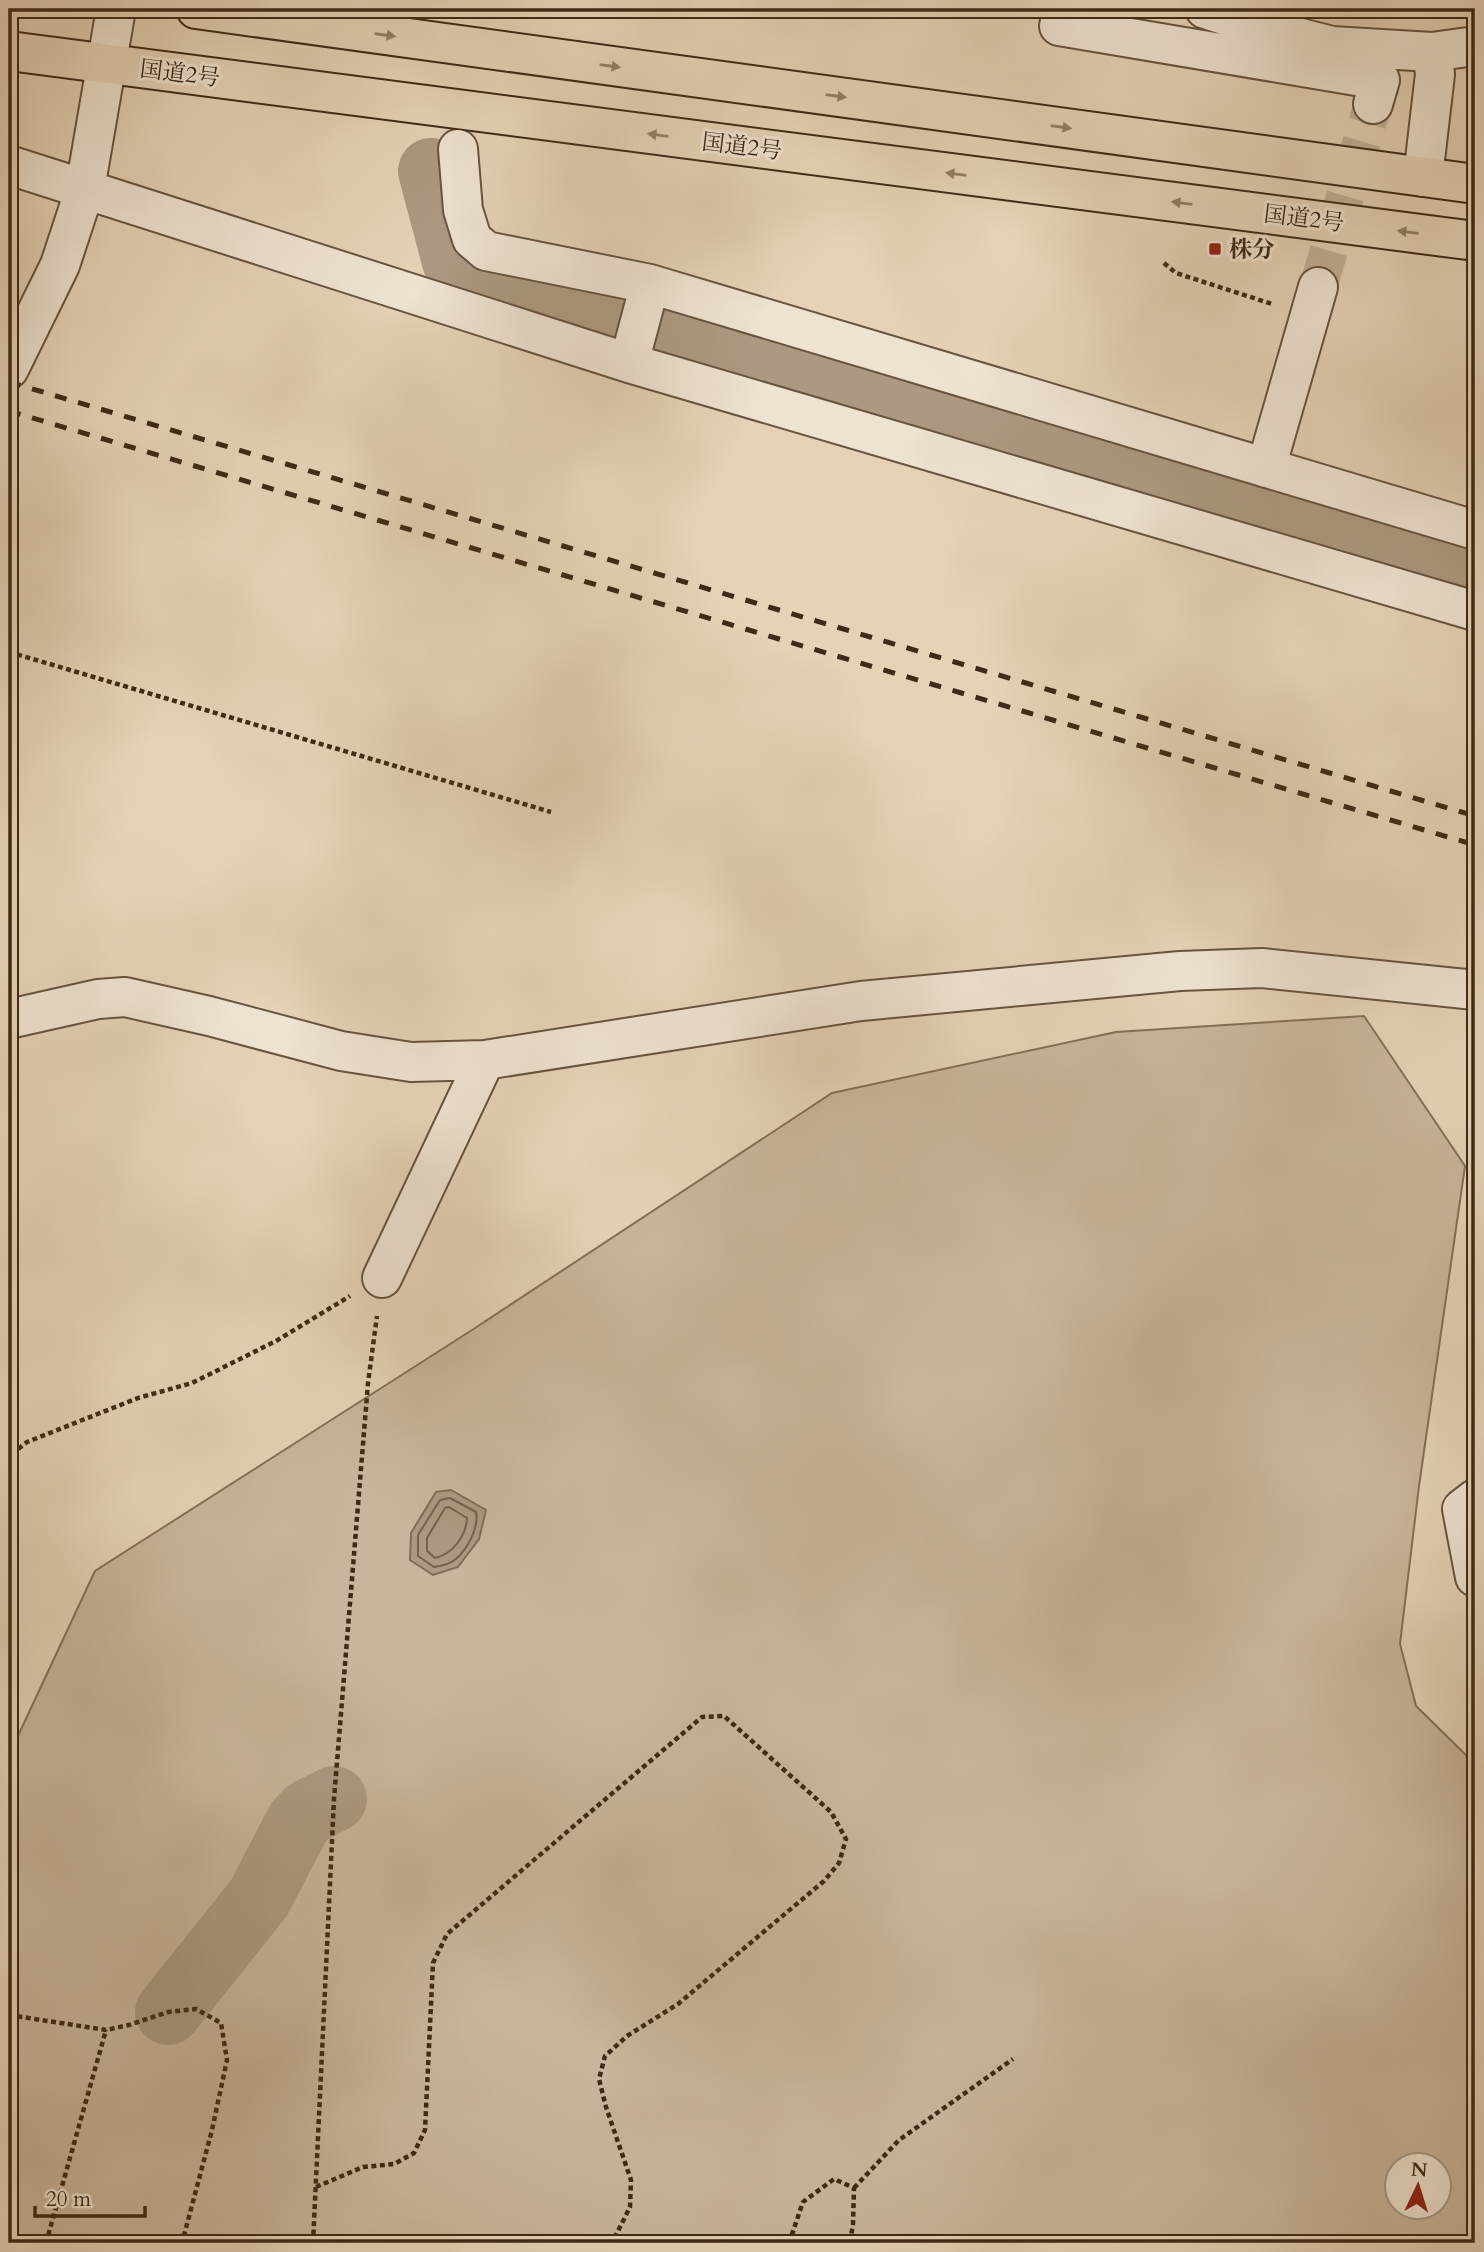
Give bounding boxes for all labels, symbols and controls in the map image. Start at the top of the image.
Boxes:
one-way arrow [374,29,396,40]
street label: 国道2号 [138,53,222,94]
one-way arrow [600,60,622,71]
one-way arrow [825,91,847,102]
one-way arrow [1050,122,1072,133]
street label: 国道2号 [700,126,784,167]
one-way arrow [647,129,669,140]
one-way arrow [945,168,967,179]
one-way arrow [1171,197,1193,208]
street label: 国道2号 [1262,198,1346,239]
one-way arrow [1396,226,1418,237]
place label: 株分 [1229,234,1275,265]
marker: 株分 [1207,241,1223,257]
north arrow [1382,2150,1452,2220]
text: N [1410,2156,1429,2184]
scale bar [35,2175,145,2219]
text: 20 m [46,2185,91,2214]

